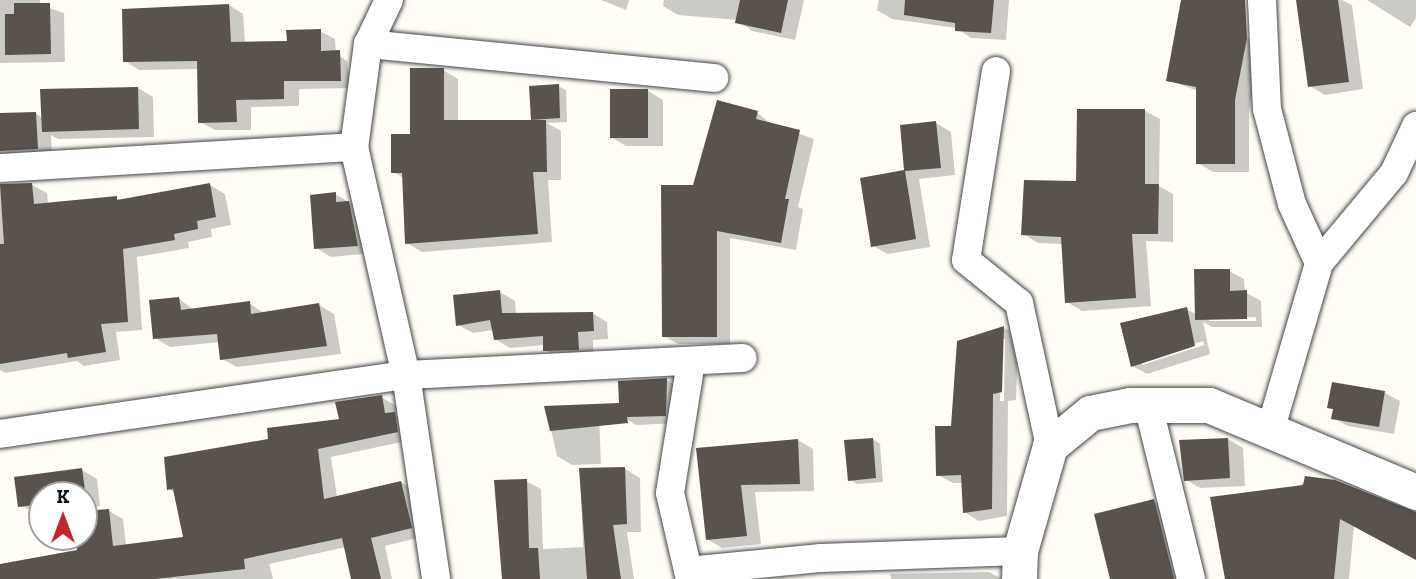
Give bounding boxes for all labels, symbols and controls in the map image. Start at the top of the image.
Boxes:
north arrow [28,481,98,551]
text: K [57,485,69,508]

